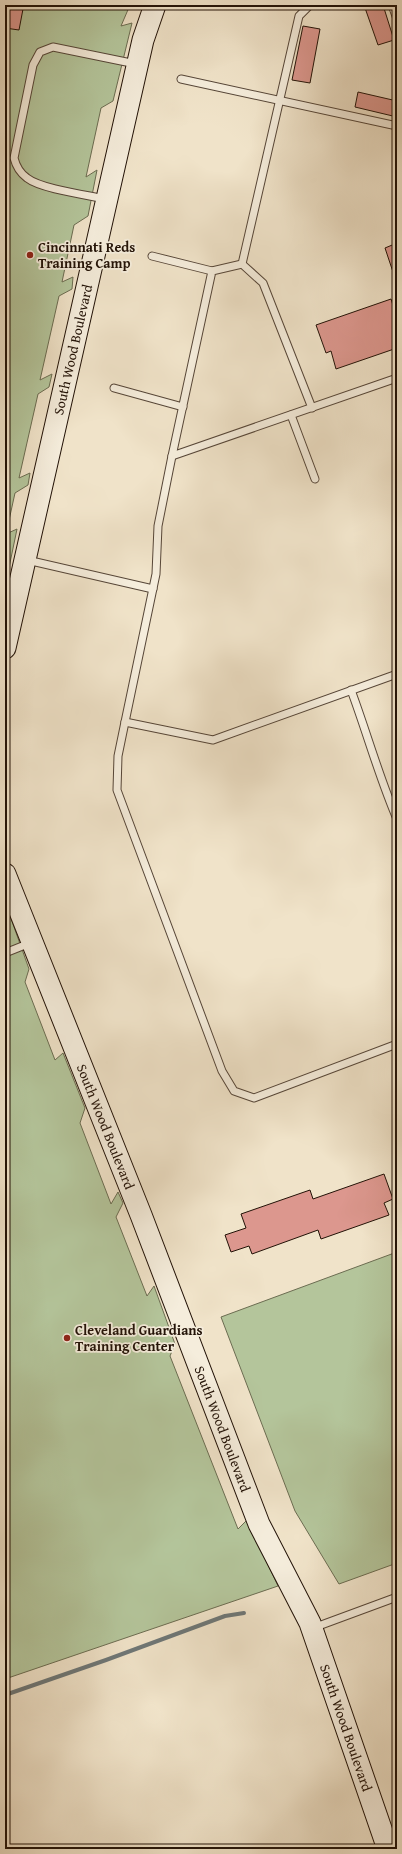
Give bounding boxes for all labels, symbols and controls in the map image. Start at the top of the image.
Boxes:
place label: Cincinnati Reds Training Camp [38,237,135,273]
marker: Cincinnati Reds Training Camp [25,250,35,260]
street label: South Wood Boulevard [48,282,97,417]
street label: South Wood Boulevard [72,1061,140,1193]
place label: Cleveland Guardians Training Center [75,1320,203,1356]
marker: Cleveland Guardians Training Center [62,1333,72,1343]
street label: South Wood Boulevard [190,1363,256,1495]
street label: South Wood Boulevard [315,1661,378,1794]

